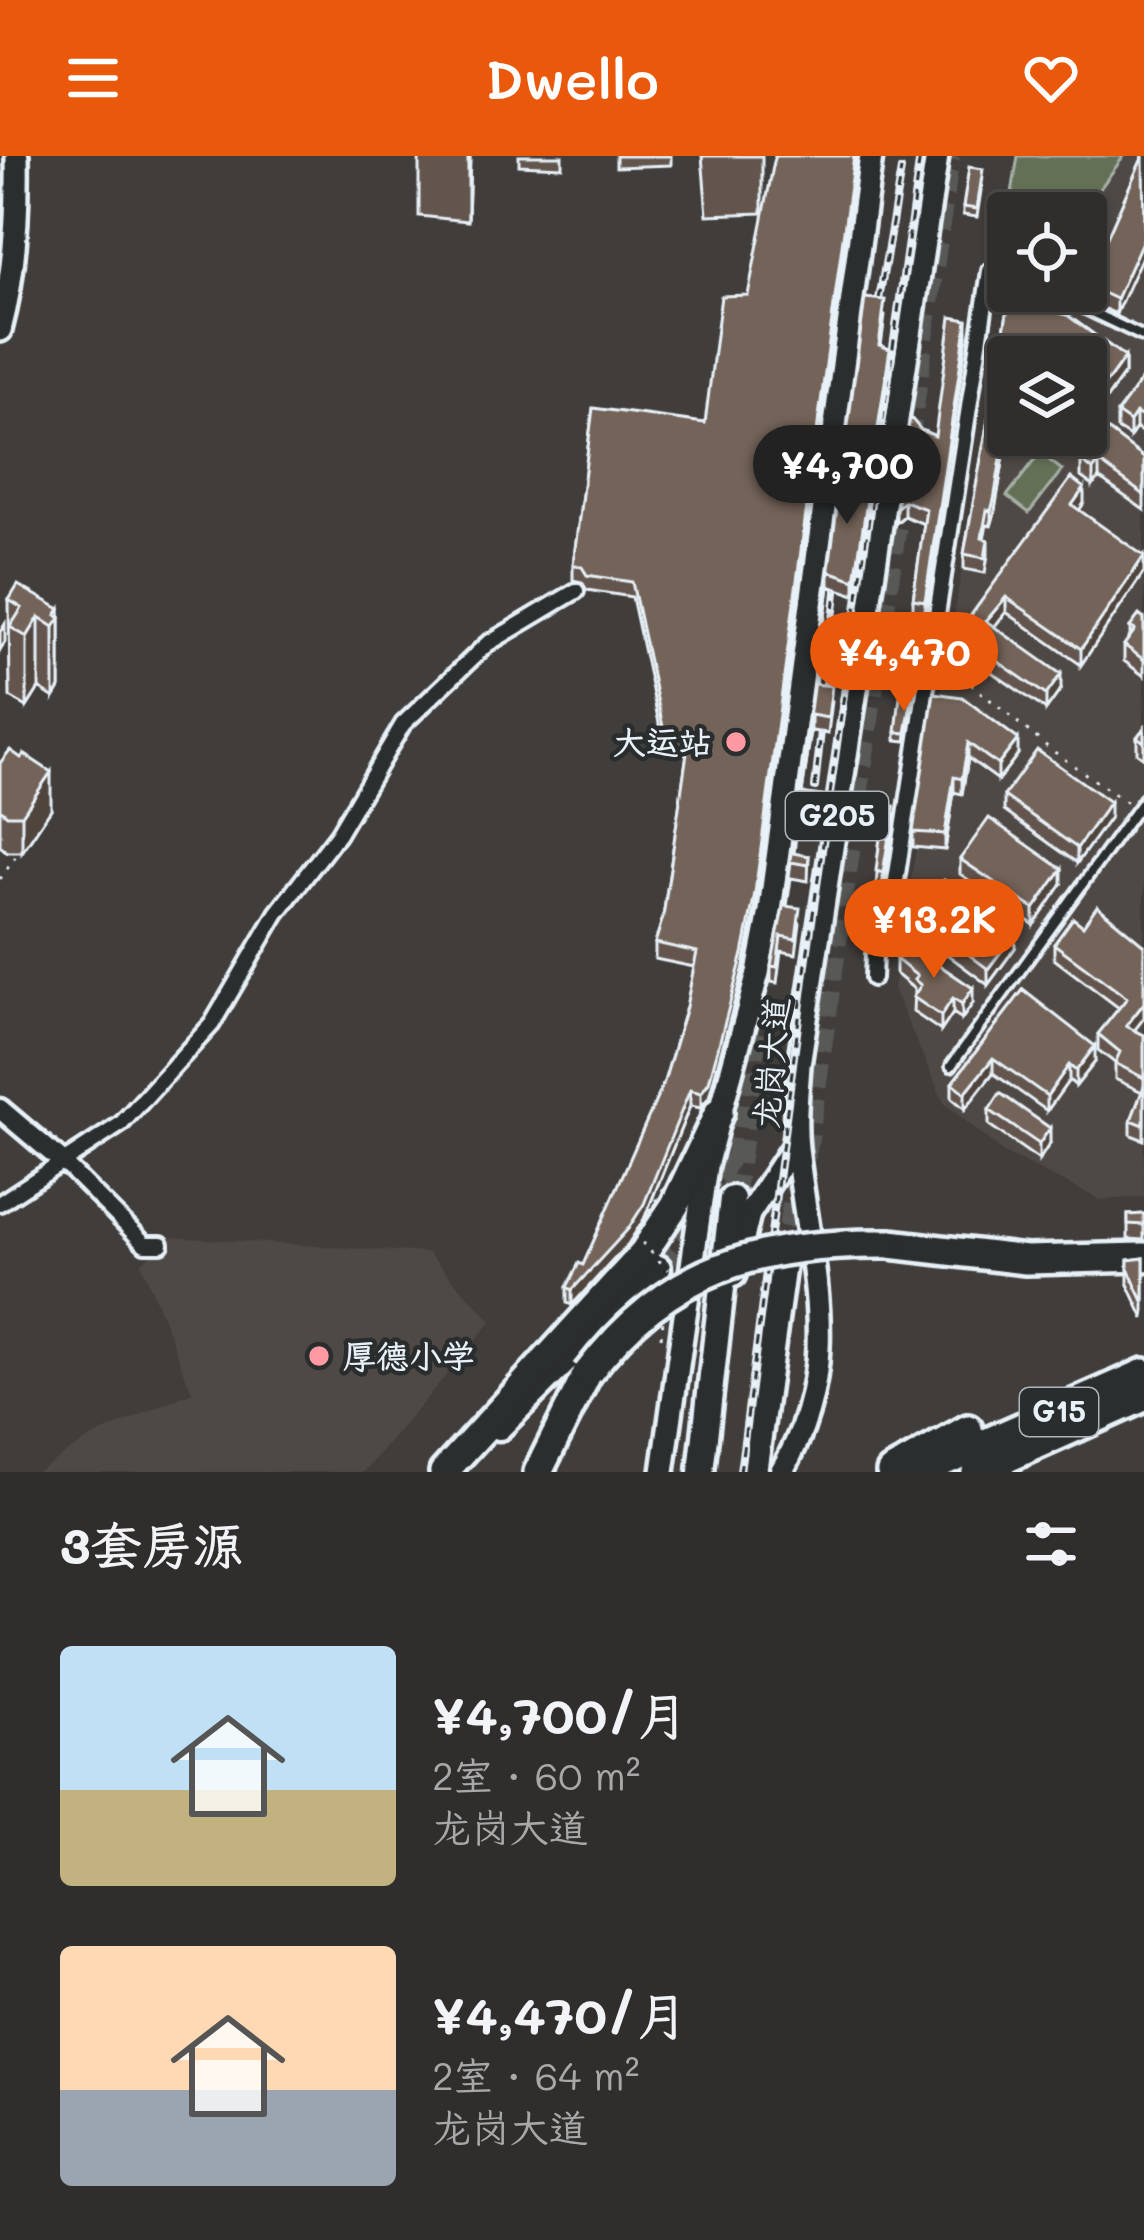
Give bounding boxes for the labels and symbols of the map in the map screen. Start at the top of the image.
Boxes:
pin: ¥4,700 [749,425,945,527]
pin: ¥4,470 [806,612,1002,714]
place label: 大运站 [613,719,712,762]
marker: 大运站 [723,729,749,755]
road number: G205 [786,792,888,840]
pin: ¥13.2K [836,879,1032,981]
street label: 龙岗大道 [742,995,797,1130]
place label: 厚德小学 [343,1333,475,1376]
marker: 厚德小学 [306,1343,332,1369]
road number: G15 [1020,1388,1098,1436]

